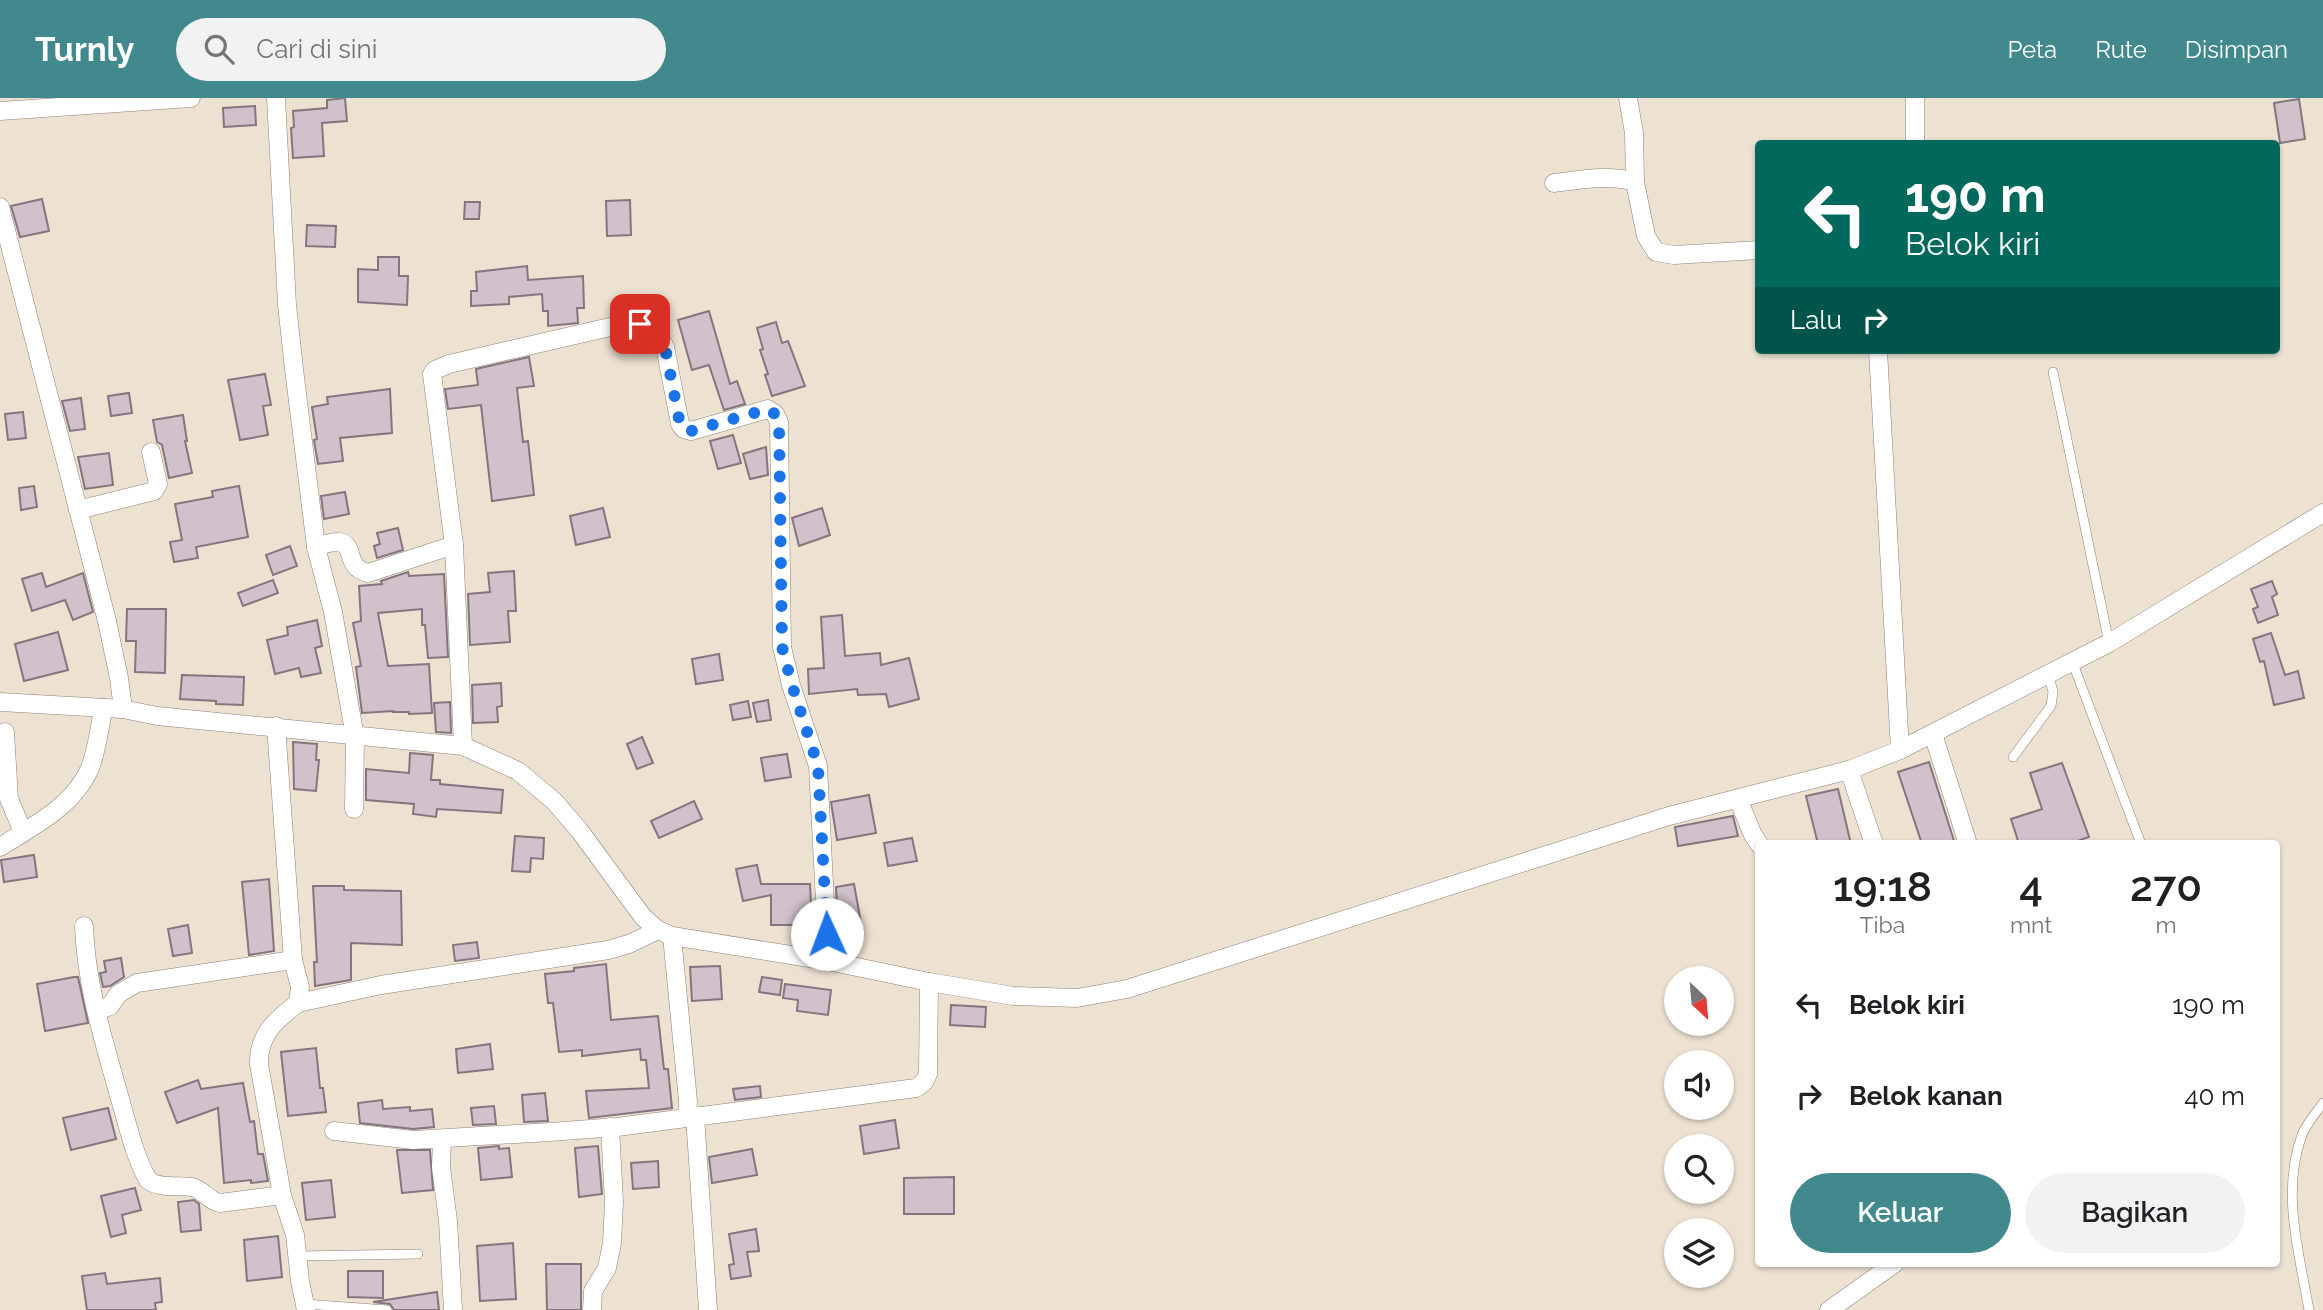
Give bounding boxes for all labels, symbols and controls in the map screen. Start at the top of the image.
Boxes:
search box [176,18,666,81]
text: Turnly [35,30,134,69]
icon: search [200,30,238,68]
text: Cari di sini [256,34,377,64]
text: Peta [2007,35,2057,64]
text: Rute [2095,35,2147,64]
text: Disimpan [2185,35,2288,64]
text: 190 m [1905,166,2046,223]
icon: left [1790,168,1881,259]
text: Belok kiri [1905,225,2040,262]
pin [610,294,670,354]
icon: right [1856,301,1894,339]
icon: arrive [621,305,659,343]
text: Lalu [1790,305,1842,335]
text: 19:18 [1833,862,1932,911]
text: 4 [2019,862,2043,911]
text: 270 [2130,862,2202,911]
position arrow [790,897,864,971]
text: Tiba [1860,911,1905,938]
text: mnt [2010,911,2052,938]
text: m [2155,911,2177,938]
north arrow [1664,966,1734,1036]
map controls [1664,966,1734,1288]
icon: left [1790,986,1828,1024]
text: Belok kiri [1849,990,1965,1020]
text: 190 m [2172,990,2245,1020]
button: sound [1664,1050,1734,1120]
icon: right [1790,1077,1828,1115]
text: Belok kanan [1849,1081,2003,1111]
text: 40 m [2184,1081,2245,1111]
button: search [1664,1134,1734,1204]
button: Keluar [1790,1173,2011,1253]
button: Bagikan [2025,1173,2245,1253]
button: layers [1664,1218,1734,1288]

